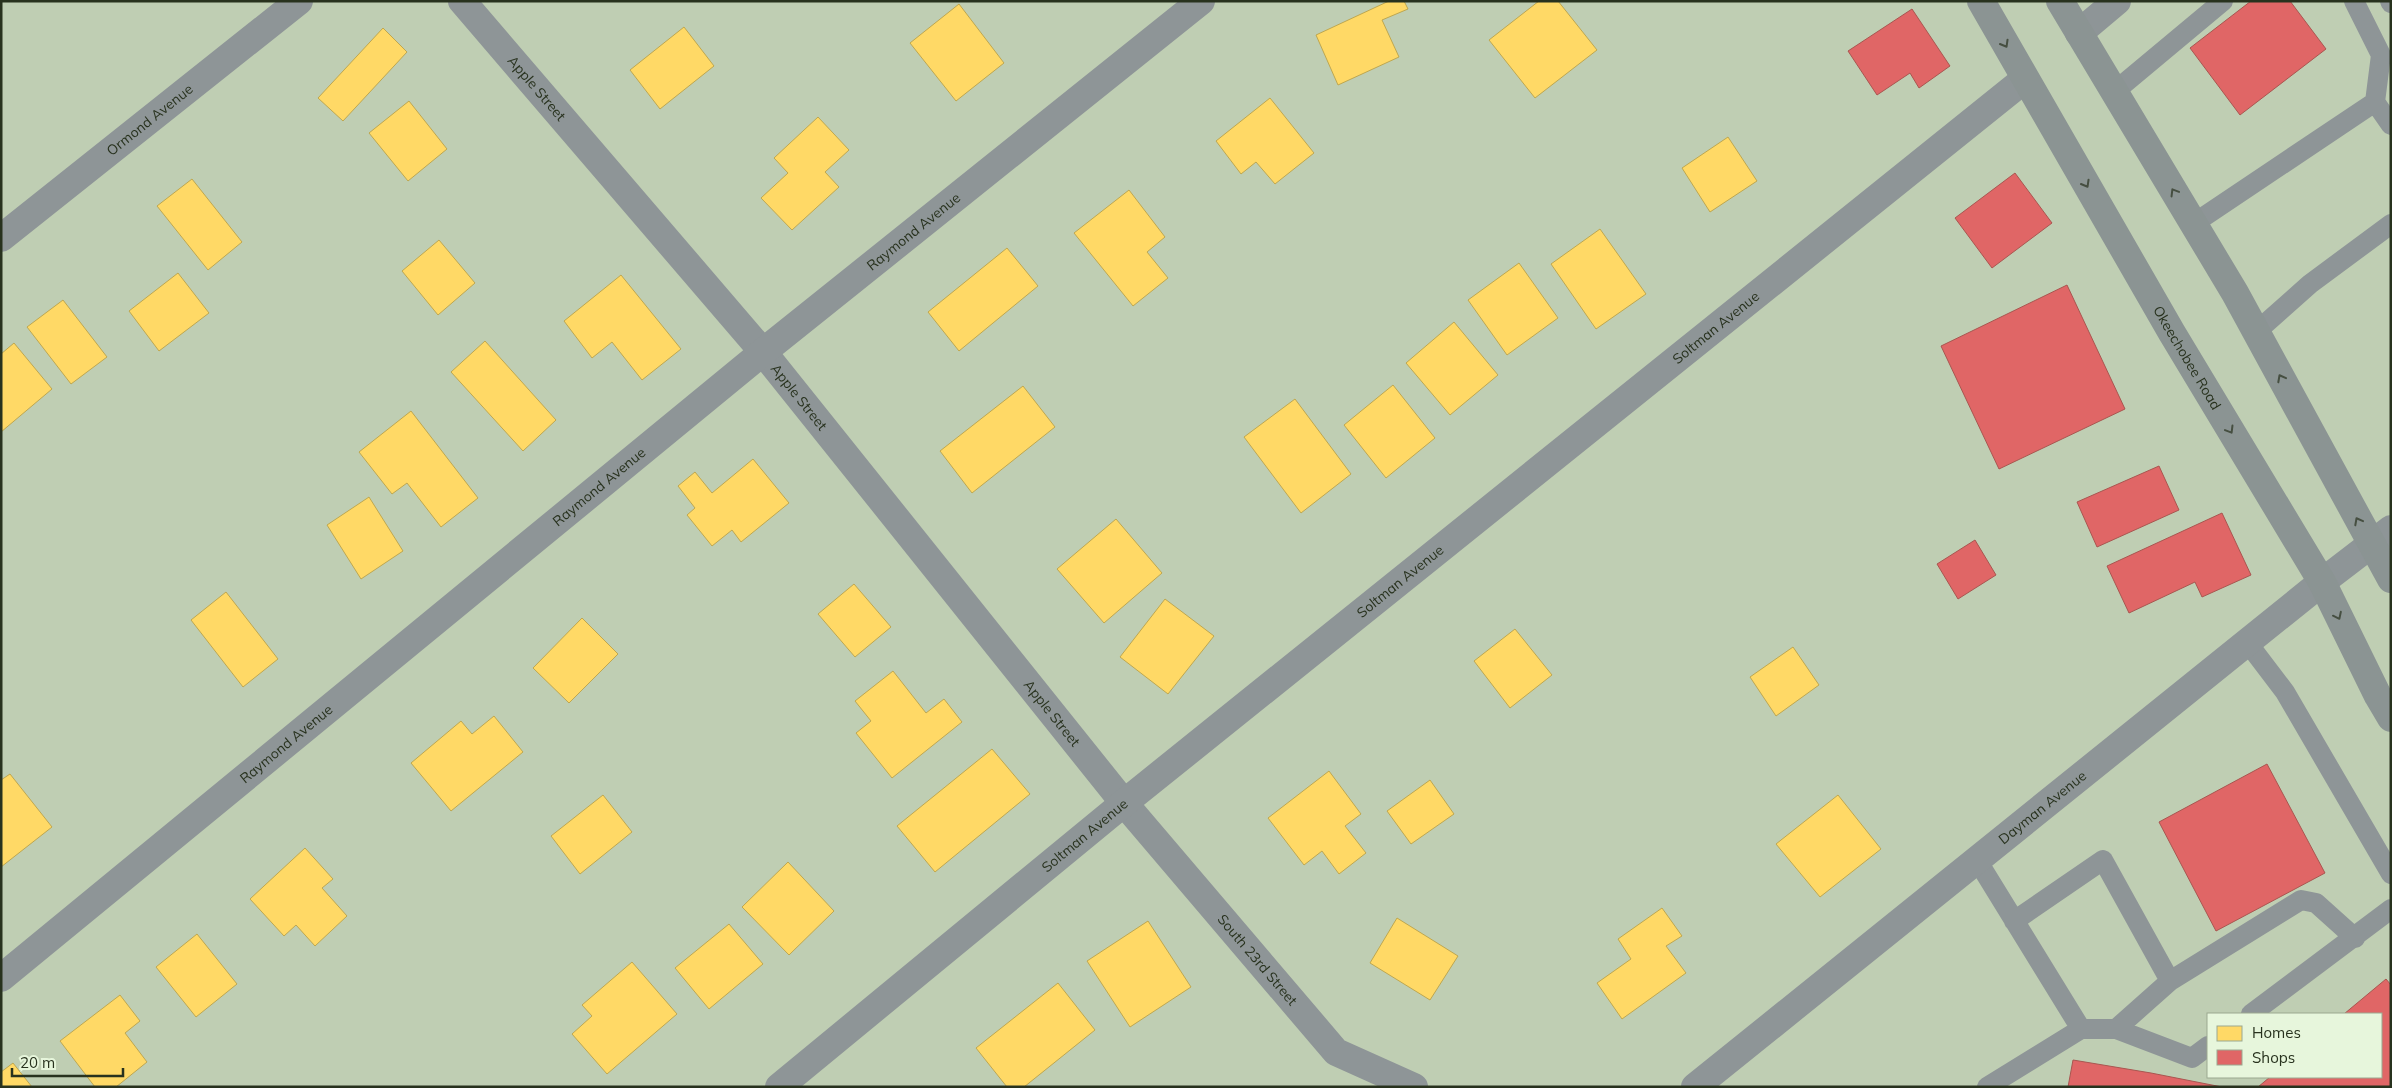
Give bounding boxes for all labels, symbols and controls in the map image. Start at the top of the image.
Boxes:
one-way arrow [1998,38,2008,47]
street label: Apple Street [504,52,570,125]
street label: Ormond Avenue [103,80,197,160]
one-way arrow [2079,179,2089,188]
street label: Raymond Avenue [863,188,964,274]
one-way arrow [2170,188,2180,197]
street label: Soltman Avenue [1669,287,1763,368]
street label: Okeechobee Road [2149,303,2225,413]
street label: Apple Street [767,360,831,434]
one-way arrow [2277,374,2287,383]
one-way arrow [2224,425,2234,434]
street label: Raymond Avenue [549,443,649,530]
one-way arrow [2354,517,2364,526]
street label: Soltman Avenue [1353,541,1447,622]
one-way arrow [2332,611,2342,620]
street label: Apple Street [1020,676,1084,750]
street label: Raymond Avenue [236,700,336,787]
street label: Dayman Avenue [1995,766,2090,848]
street label: Soltman Avenue [1038,795,1132,876]
street label: South 23rd Street [1214,910,1301,1009]
legend [2207,1013,2382,1078]
text: Homes [2252,1023,2301,1042]
scale bar [12,1046,124,1078]
text: Shops [2252,1048,2295,1067]
text: 20 m [20,1053,55,1072]

